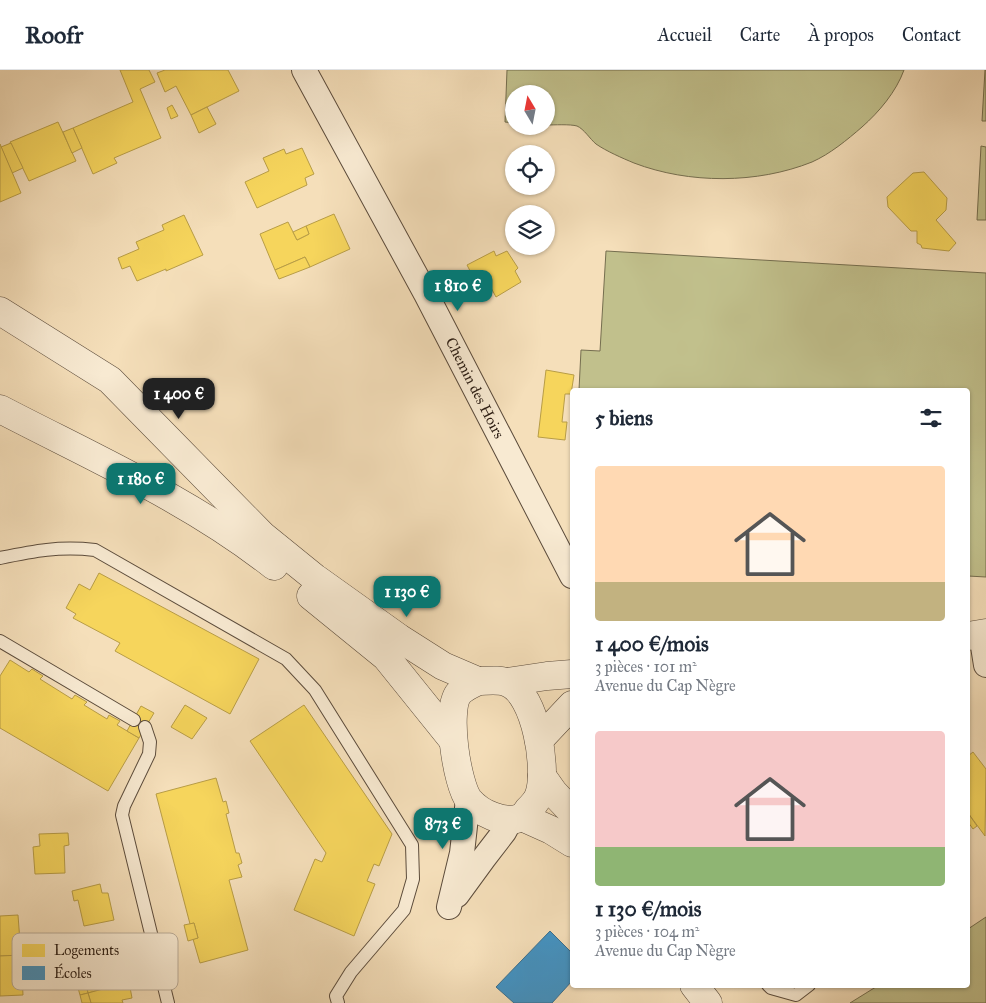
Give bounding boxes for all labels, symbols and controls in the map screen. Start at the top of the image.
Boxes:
text: Roofr [25,20,83,50]
text: Accueil [658,24,712,46]
text: Carte [740,24,780,46]
text: À propos [808,24,874,46]
text: Contact [902,24,961,46]
north arrow [505,85,555,135]
map controls [505,85,555,255]
button: locate [505,145,555,195]
button: layers [505,205,555,255]
pin: 1 810 € [412,270,504,312]
text: 1 810 € [435,276,481,295]
street label: Chemin des Hoirs [442,334,508,442]
pin: 1 400 € [133,378,225,420]
text: 1 400 € [154,384,204,403]
icon: filters [917,404,945,432]
text: 5 biens [595,405,653,431]
pin: 1 180 € [95,462,187,505]
text: 1 180 € [117,469,165,488]
icon: home [725,499,815,589]
pin: 1 130 € [361,576,453,618]
text: 1 130 € [385,582,429,601]
text: 1 400 €/mois [595,631,709,657]
text: 3 pièces · 101 m² [595,657,697,676]
text: Avenue du Cap Nègre [595,676,736,695]
icon: home [725,764,815,854]
pin: 873 € [408,808,478,850]
text: 873 € [425,814,461,833]
text: 1 130 €/mois [595,896,701,922]
text: 3 pièces · 104 m² [595,922,700,941]
legend [12,933,178,990]
text: Avenue du Cap Nègre [595,941,736,960]
text: Logements [54,942,119,959]
text: Écoles [54,963,92,982]

